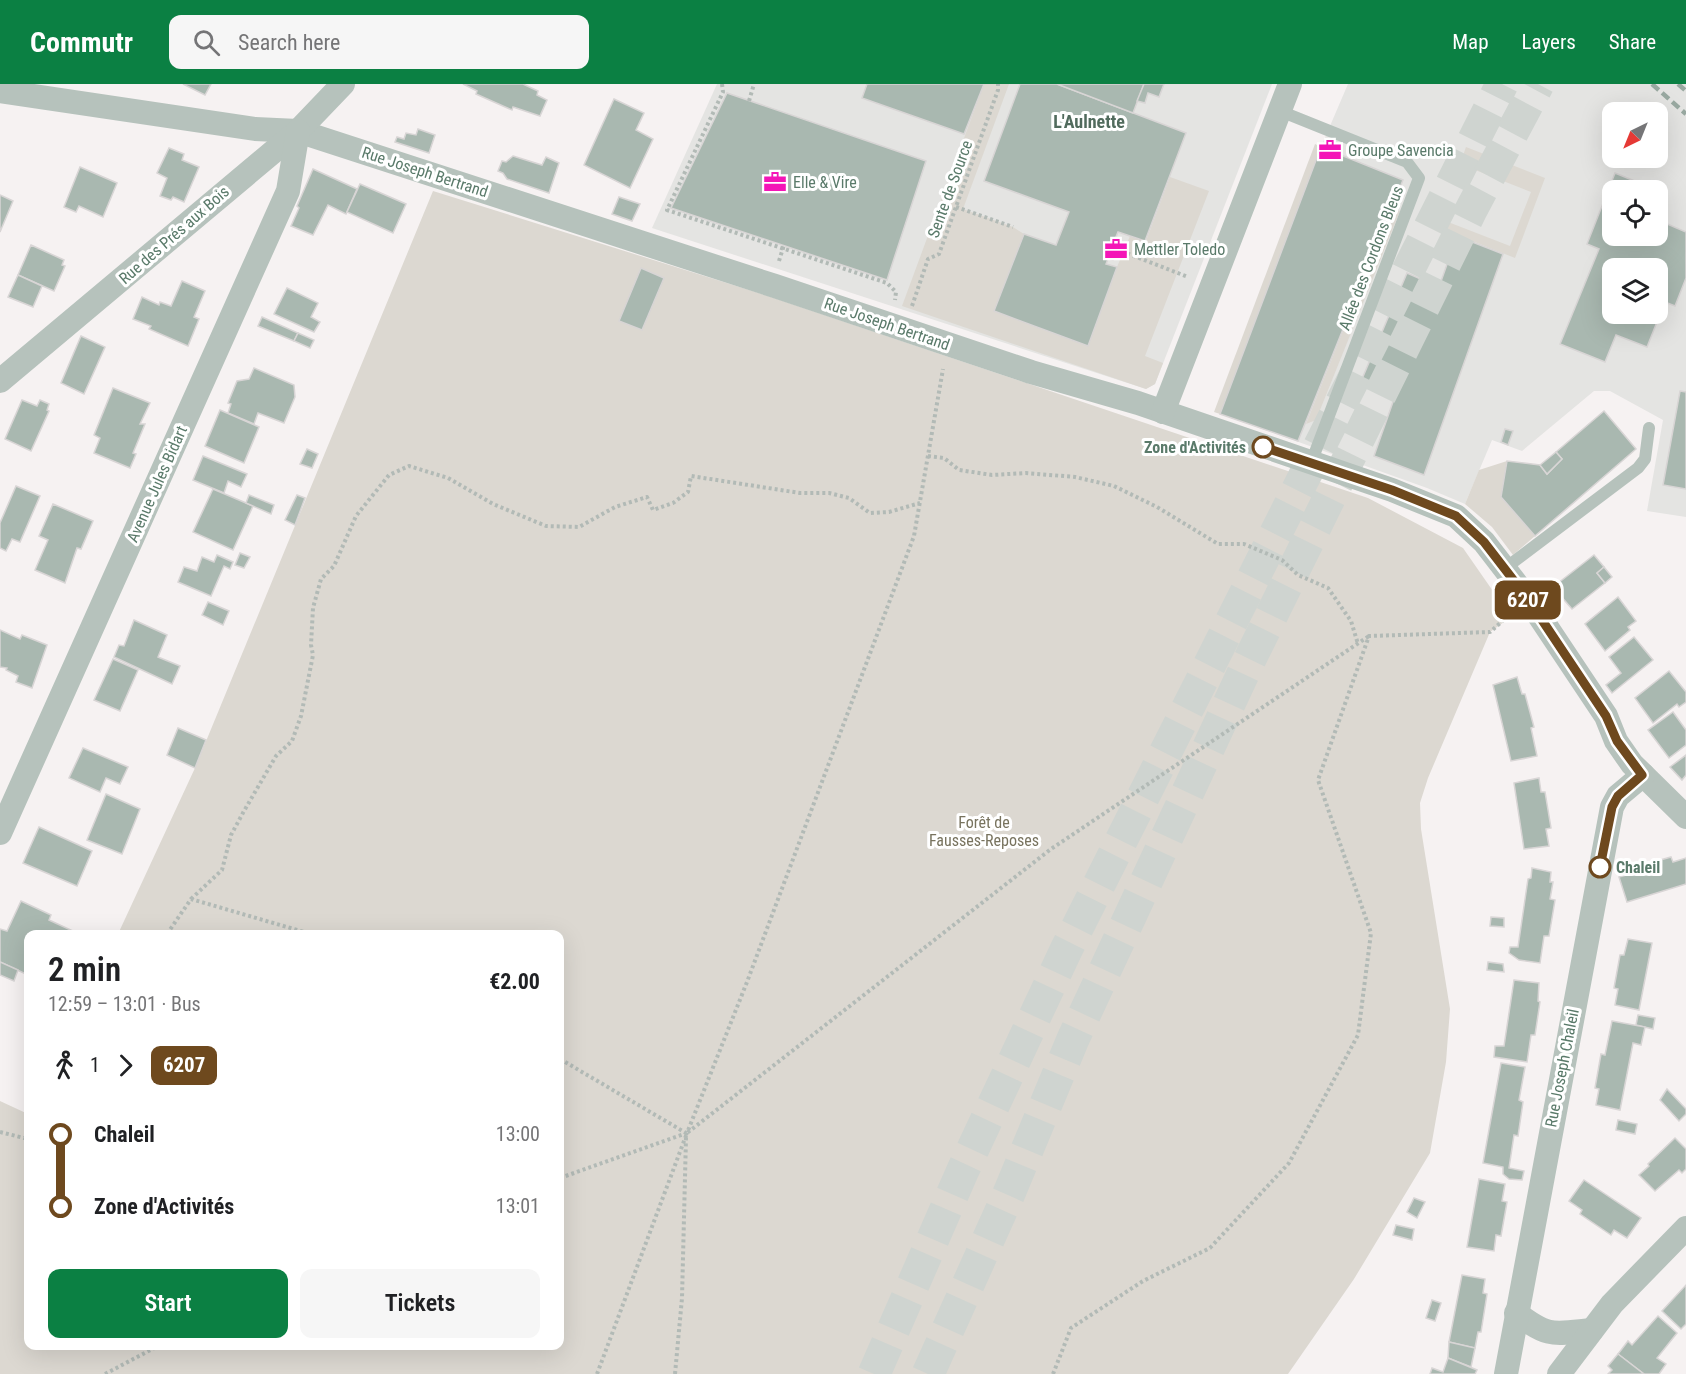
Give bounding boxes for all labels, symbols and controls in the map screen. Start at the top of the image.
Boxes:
search box [169,15,589,69]
text: Commutr [30,26,133,59]
icon: search [190,26,223,59]
text: Search here [238,30,340,55]
text: Map [1452,30,1489,54]
text: Layers [1522,30,1576,54]
text: Share [1609,30,1656,54]
north arrow [1602,102,1668,168]
map controls [1602,102,1668,324]
district label: L'Aulnette [1053,111,1125,132]
office icon: Groupe Savencia [1317,137,1343,163]
street label: Sente de Source [924,138,976,240]
place label: Groupe Savencia [1348,141,1454,160]
street label: Rue Joseph Bertrand [360,143,490,201]
office icon: Elle & Vire [762,169,788,195]
place label: Elle & Vire [793,173,857,192]
button: locate [1602,180,1668,246]
street label: Rue des Prés aux Bois [115,182,233,288]
street label: Allée des Cordons Bleus [1335,183,1407,333]
office icon: Mettler Toledo [1103,236,1129,262]
place label: Mettler Toledo [1134,240,1225,259]
button: layers [1602,258,1668,324]
street label: Rue Joseph Bertrand [822,294,952,354]
street label: Avenue Jules Bidart [123,423,191,545]
marker: Zone d'Activités [1252,436,1274,458]
place label: Zone d'Activités [1144,438,1246,457]
line badge: 6207 [1486,580,1570,620]
text: 6207 [1507,588,1549,612]
park label: Forêt de Fausses-Reposes [929,813,1039,850]
marker: Chaleil [1589,856,1611,878]
place label: Chaleil [1616,858,1660,877]
text: 2 min [48,950,121,989]
text: €2.00 [489,969,540,994]
text: 12:59 – 13:01 · Bus [48,992,201,1016]
street label: Rue Joseph Chaleil [1541,1007,1583,1129]
icon: walk [48,1049,81,1082]
icon: forward [109,1049,142,1082]
text: 1 [90,1053,100,1077]
text: 6207 [163,1053,205,1077]
text: Chaleil [94,1122,155,1147]
text: 13:00 [496,1122,540,1146]
text: Zone d'Activités [94,1194,234,1219]
text: 13:01 [496,1194,540,1218]
button: Start [48,1269,288,1338]
button: Tickets [300,1269,540,1338]

